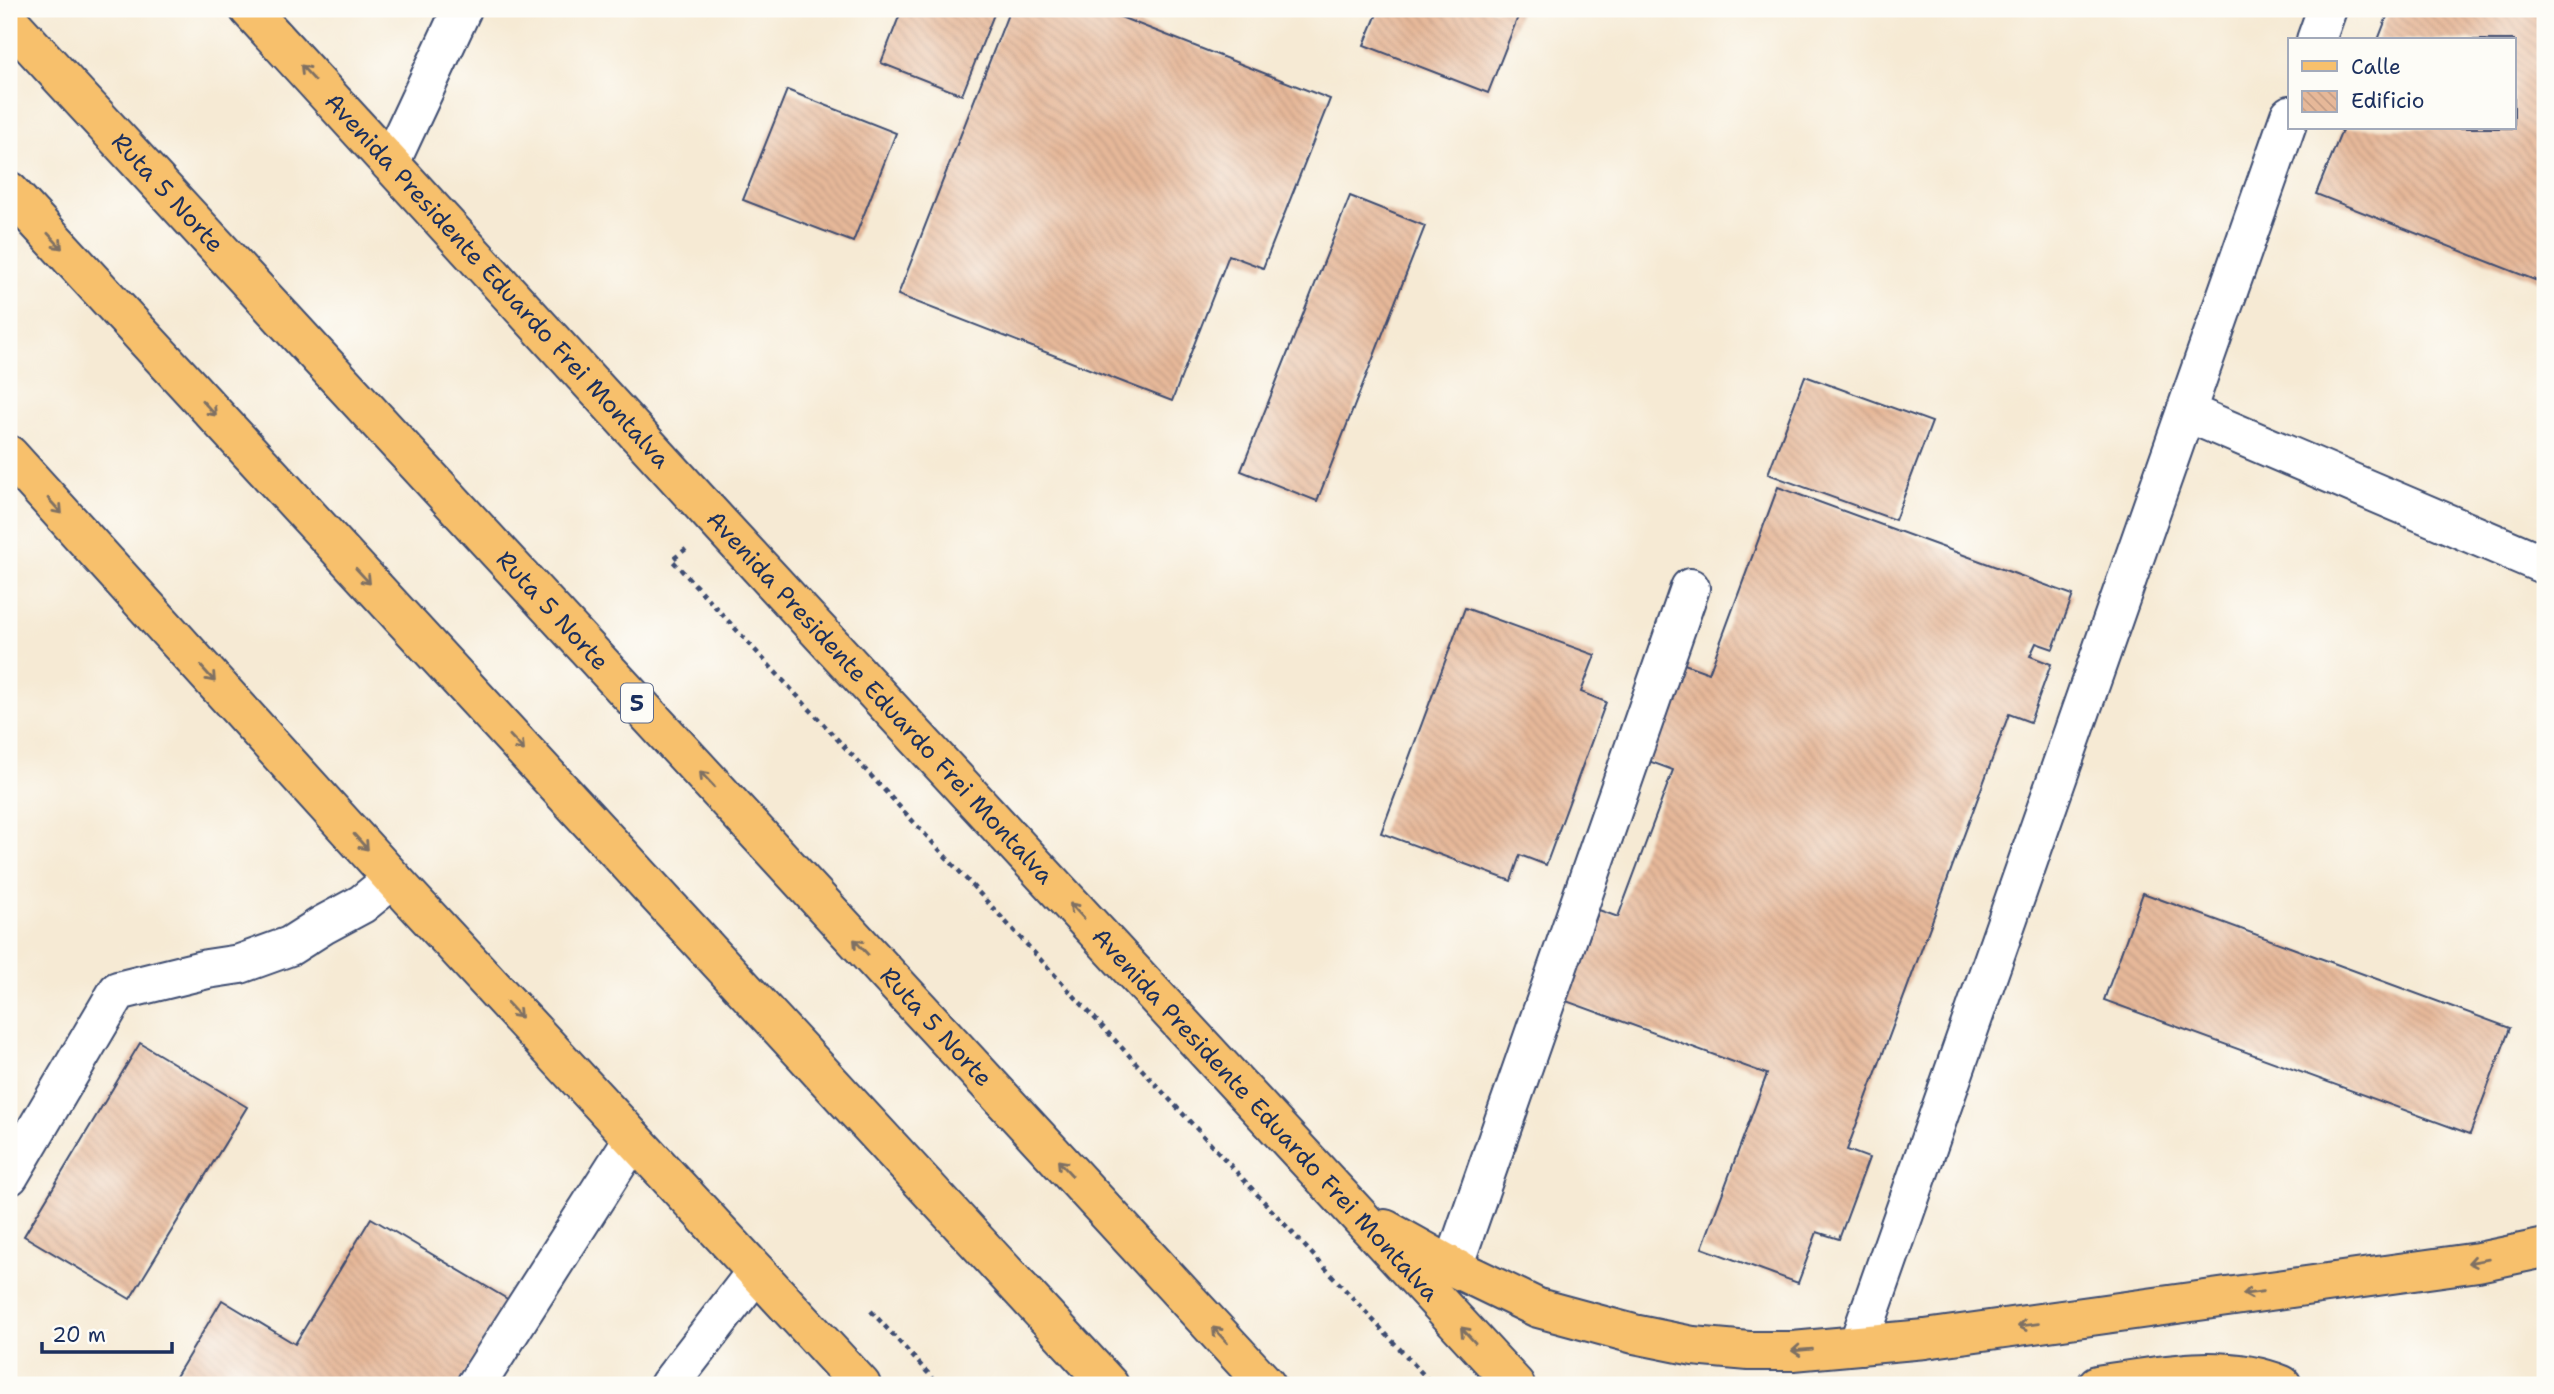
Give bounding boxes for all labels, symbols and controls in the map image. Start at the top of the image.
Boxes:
legend [2288,38,2516,130]
text: Calle [2351,53,2401,81]
one-way arrow [300,64,316,82]
street label: Avenida Presidente Eduardo Frei Montalva [318,86,677,475]
text: Edificio [2351,87,2424,115]
street label: Ruta 5 Norte [104,126,231,260]
one-way arrow [47,232,63,250]
one-way arrow [201,399,217,417]
one-way arrow [46,496,62,514]
street label: Avenida Presidente Eduardo Frei Montalva [699,504,1061,891]
street label: Ruta 5 Norte [489,544,616,677]
one-way arrow [355,567,371,585]
one-way arrow [199,665,216,682]
road number: 5 [621,684,653,722]
one-way arrow [509,734,525,752]
one-way arrow [699,770,715,788]
one-way arrow [352,833,369,850]
one-way arrow [1069,902,1085,920]
street label: Avenida Presidente Eduardo Frei Montalva [1085,921,1446,1309]
one-way arrow [853,939,870,956]
street label: Ruta 5 Norte [873,960,999,1094]
one-way arrow [506,1001,523,1018]
one-way arrow [1057,1159,1073,1177]
one-way arrow [2467,1255,2490,1268]
one-way arrow [2242,1287,2265,1300]
scale bar [42,1310,172,1354]
one-way arrow [2017,1318,2040,1331]
text: 20 m [52,1321,106,1349]
one-way arrow [1211,1327,1228,1344]
one-way arrow [1460,1327,1477,1344]
one-way arrow [1791,1344,1813,1357]

